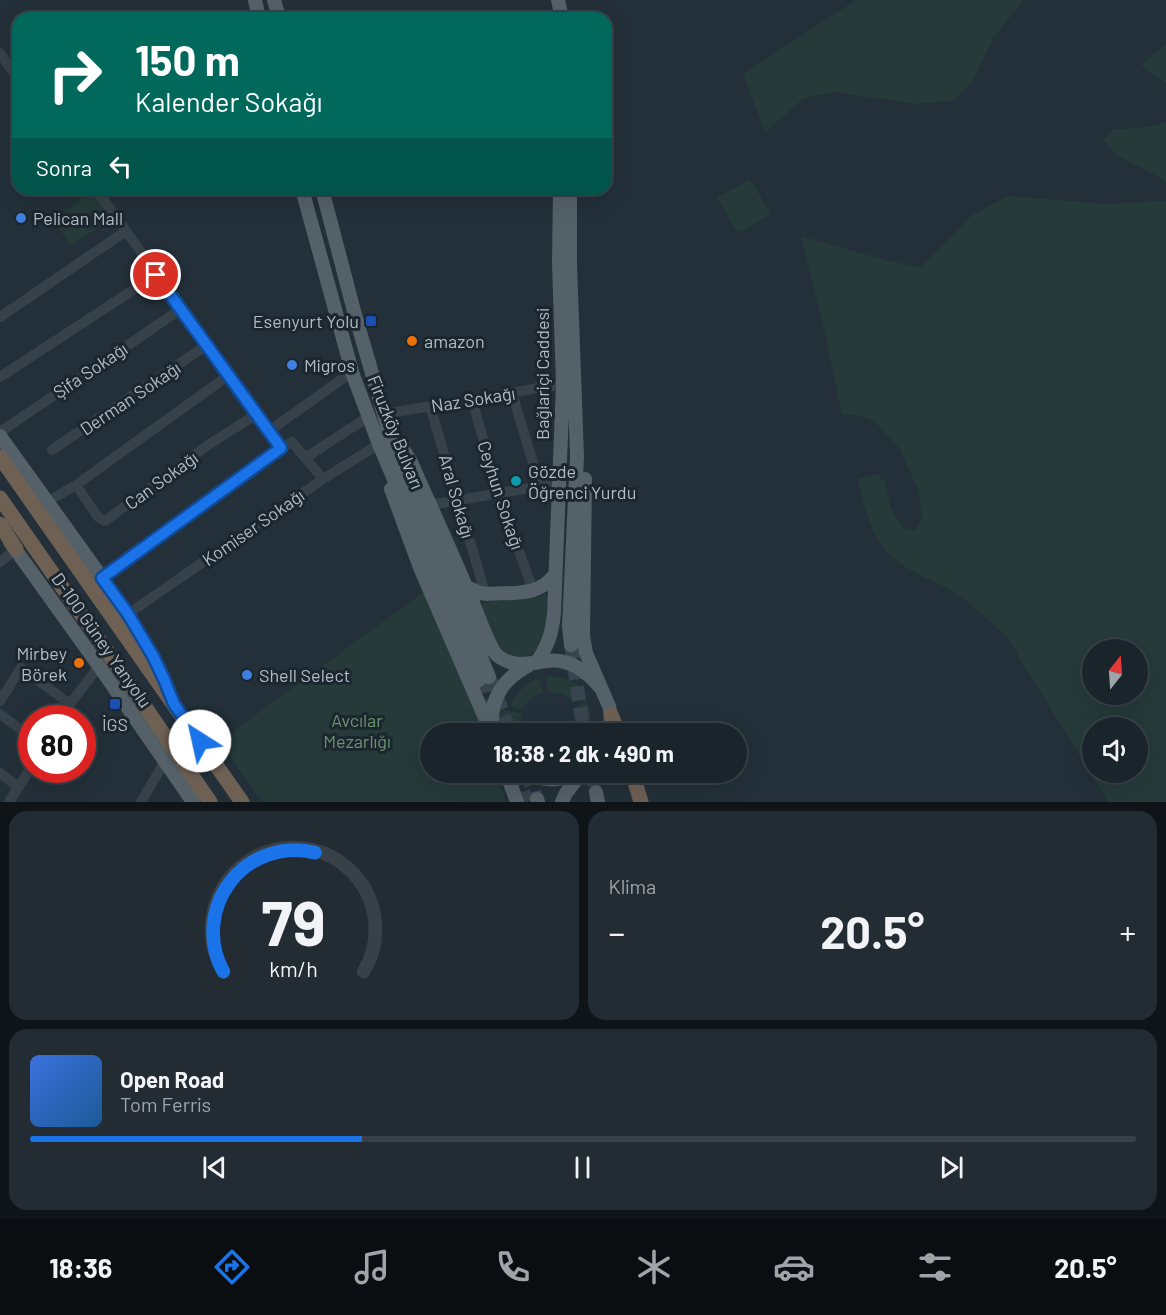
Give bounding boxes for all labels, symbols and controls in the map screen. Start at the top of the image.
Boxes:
text: 150 m [135,34,240,84]
icon: right [36,36,114,114]
text: Kalender Sokağı [135,85,322,117]
icon: left [104,150,137,183]
text: Sonra [36,154,92,180]
place label: Pelican Mall [33,207,123,229]
marker: Pelican Mall [14,211,28,225]
pin [130,249,181,300]
icon: arrive [139,258,172,291]
street label: Bağlariçi Caddesi [531,308,553,440]
place label: Esenyurt Yolu [253,310,359,332]
marker: Esenyurt Yolu [364,314,378,328]
place label: amazon [424,330,485,352]
marker: amazon [405,334,419,348]
street label: Şifa Sokağı [49,337,131,403]
place label: Migros [304,354,355,376]
street label: Derman Sokağı [76,356,184,440]
marker: Migros [285,358,299,372]
street label: Firuzköy Bulvarı [363,372,429,492]
street label: Naz Sokağı [429,382,517,416]
street label: Ceyhun Sokağı [473,438,529,552]
street label: Can Sokağı [120,446,202,514]
street label: Aral Sokağı [435,452,479,540]
place label: Gözde Öğrenci Yurdu [528,460,636,503]
marker: Gözde Öğrenci Yurdu [509,474,523,488]
street label: Komiser Sokağı [198,484,308,570]
street label: D-100 Güney Yanyolu [47,568,157,712]
north arrow [1082,639,1148,705]
map controls [1082,639,1148,783]
place label: Mirbey Börek [16,642,67,685]
marker: Mirbey Börek [72,656,86,670]
place label: Shell Select [259,664,350,686]
marker: Shell Select [240,668,254,682]
marker: İGS [108,697,122,711]
speed limit sign: 80 [18,705,96,783]
position arrow [168,709,232,773]
park label: Avcılar Mezarlığı [323,709,391,752]
place label: İGS [102,713,128,735]
button: sound [1082,717,1148,783]
text: 18:38 · 2 dk · 490 m [493,740,674,766]
text: Klima [609,874,656,898]
text: 79 [262,884,326,958]
text: 20.5° [820,904,924,958]
text: − [609,912,625,952]
text: + [1120,912,1136,952]
text: km/h [269,957,318,982]
text: Open Road [120,1066,224,1092]
text: Tom Ferris [120,1092,211,1116]
icon: previous [198,1151,231,1184]
icon: pause [566,1151,599,1184]
icon: next [935,1151,968,1184]
icon: directions [211,1246,253,1288]
icon: music [351,1246,393,1288]
icon: phone [492,1246,534,1288]
icon: climate [633,1246,675,1288]
icon: car [773,1246,815,1288]
icon: filters [914,1246,956,1288]
text: 18:36 [49,1251,112,1283]
text: 20.5° [1054,1251,1117,1283]

